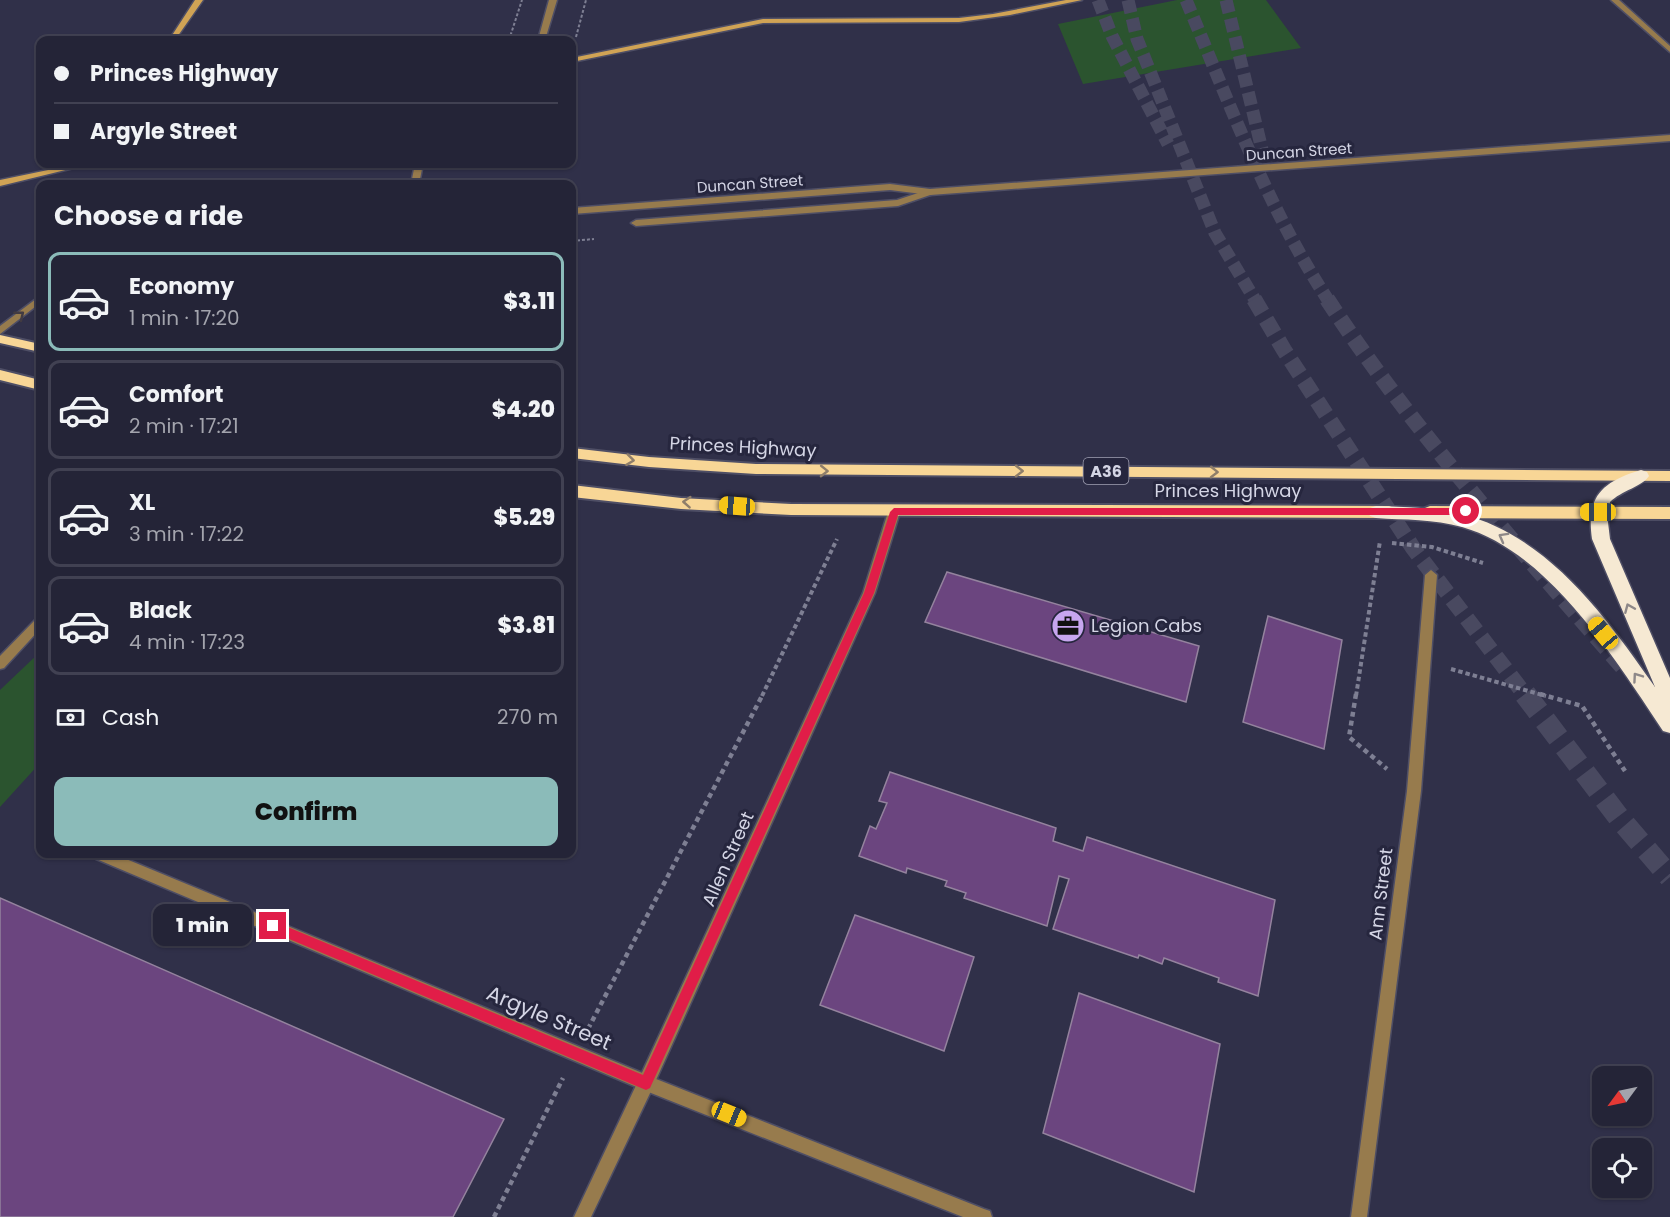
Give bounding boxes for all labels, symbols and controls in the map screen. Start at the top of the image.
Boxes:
text: Princes Highway [90,58,279,89]
text: Argyle Street [90,116,237,147]
street label: Duncan Street [1245,137,1353,166]
street label: Duncan Street [696,169,804,198]
text: Choose a ride [54,197,243,234]
text: Economy [129,271,234,302]
icon: car [57,275,111,329]
text: $3.11 [503,286,555,317]
text: 1 min · 17:20 [129,304,240,332]
one-way arrow [13,312,24,323]
text: Comfort [129,379,223,410]
icon: car [57,383,111,437]
text: $4.20 [492,394,555,425]
text: 2 min · 17:21 [129,412,239,440]
street label: Princes Highway [669,430,817,463]
one-way arrow [625,453,634,465]
road number: A36 [1084,458,1128,484]
one-way arrow [820,465,829,477]
one-way arrow [1015,465,1024,477]
one-way arrow [1210,466,1219,479]
street label: Princes Highway [1154,478,1302,503]
text: XL [129,487,155,518]
icon: car [57,491,111,545]
one-way arrow [683,496,692,509]
car [718,496,756,516]
route start [1452,497,1479,524]
text: $5.29 [494,502,555,533]
car [1580,503,1616,521]
text: 3 min · 17:22 [129,520,244,548]
one-way arrow [1499,533,1509,545]
text: Black [129,595,192,626]
icon: car [57,599,111,653]
one-way arrow [1625,603,1637,614]
office icon: Legion Cabs [1050,608,1086,644]
text: $3.81 [498,610,555,641]
place label: Legion Cabs [1091,613,1202,638]
car [1585,613,1621,653]
text: 4 min · 17:23 [129,628,245,656]
one-way arrow [1633,673,1644,684]
icon: cash [54,701,87,734]
text: Cash [102,702,159,733]
text: 270 m [497,703,558,731]
button: Confirm [54,777,558,846]
street label: Allen Street [696,807,760,910]
street label: Ann Street [1362,846,1399,941]
callout: 1 min [153,905,252,947]
text: 1 min [176,911,229,939]
route end [259,912,286,939]
street label: Argyle Street [482,978,616,1057]
north arrow [1592,1066,1652,1126]
map controls [1592,1066,1652,1198]
car [709,1099,749,1129]
button: locate [1592,1138,1652,1198]

